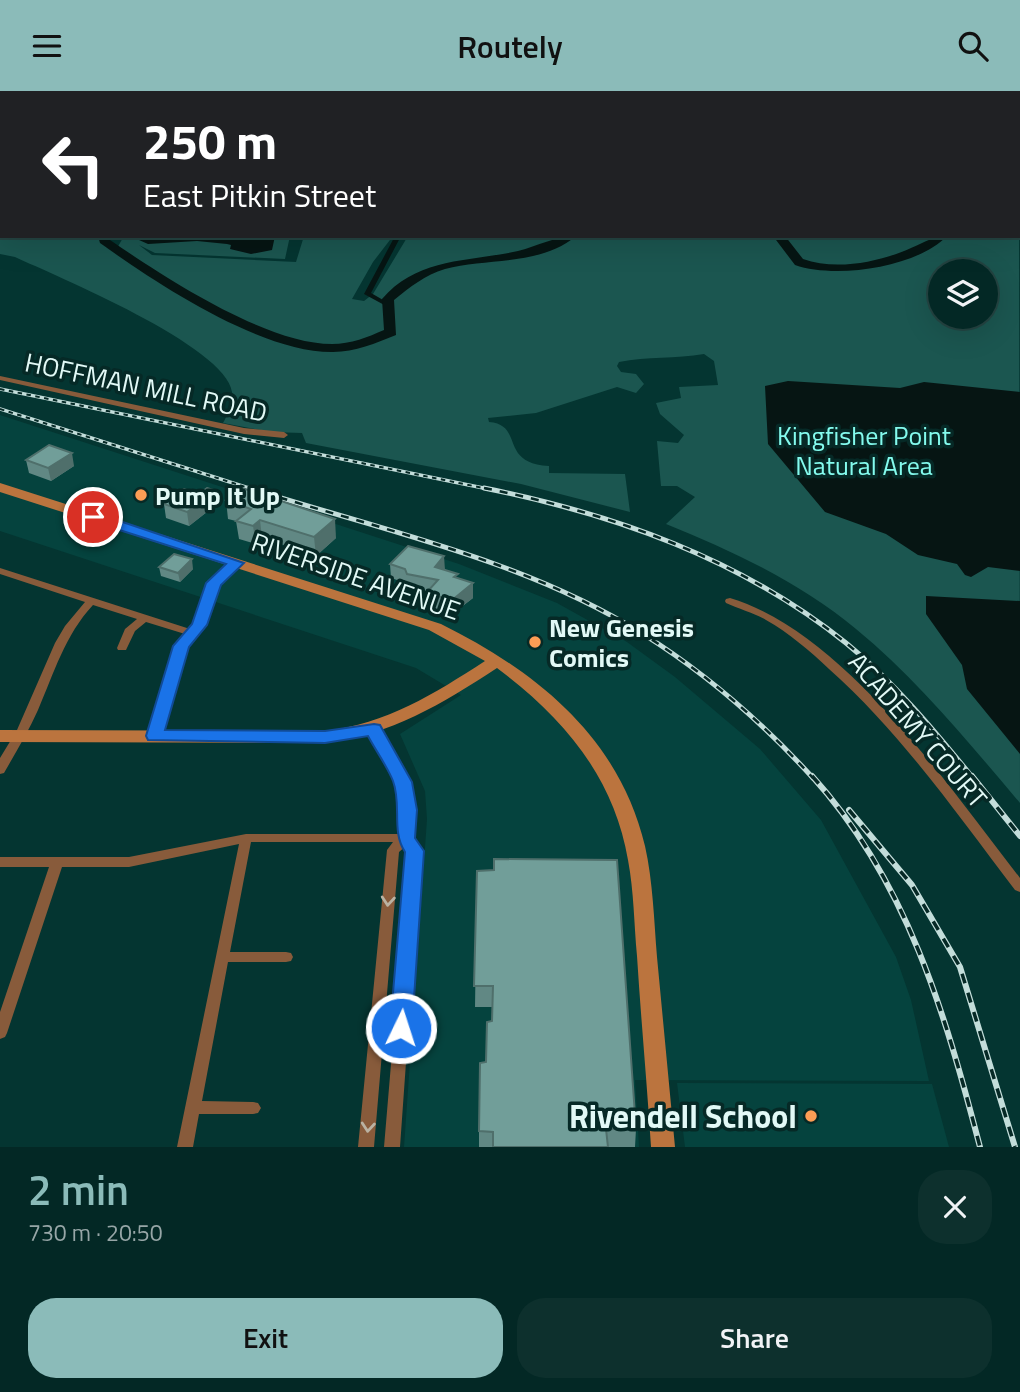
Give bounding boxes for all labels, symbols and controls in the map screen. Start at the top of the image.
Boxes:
text: Routely [457,22,563,70]
icon: menu [28,27,66,65]
icon: search [954,27,992,65]
text: 250 m [143,103,277,178]
icon: left [28,119,119,210]
text: East Pitkin Street [143,171,376,219]
map controls [928,259,998,329]
button: layers [928,259,998,329]
street label: HOFFMAN MILL ROAD [21,342,271,432]
park label: Kingfisher Point Natural Area [777,416,951,485]
place label: Pump It Up [155,476,280,515]
pin [63,487,123,547]
marker: Pump It Up [133,487,149,503]
icon: arrive [74,498,112,536]
street label: RIVERSIDE AVENUE [246,522,466,630]
place label: New Genesis Comics [549,608,694,677]
marker: New Genesis Comics [527,634,543,650]
street label: ACADEMY COURT [839,644,997,817]
one-way arrow [381,895,396,906]
position arrow [364,991,438,1065]
place label: Rivendell School [569,1092,797,1140]
marker: Rivendell School [803,1108,819,1124]
one-way arrow [361,1122,376,1133]
text: 2 min [28,1157,129,1221]
button: close [918,1170,992,1244]
text: 730 m · 20:50 [28,1215,163,1250]
button: Exit [28,1298,503,1378]
button: Share [517,1298,992,1378]

